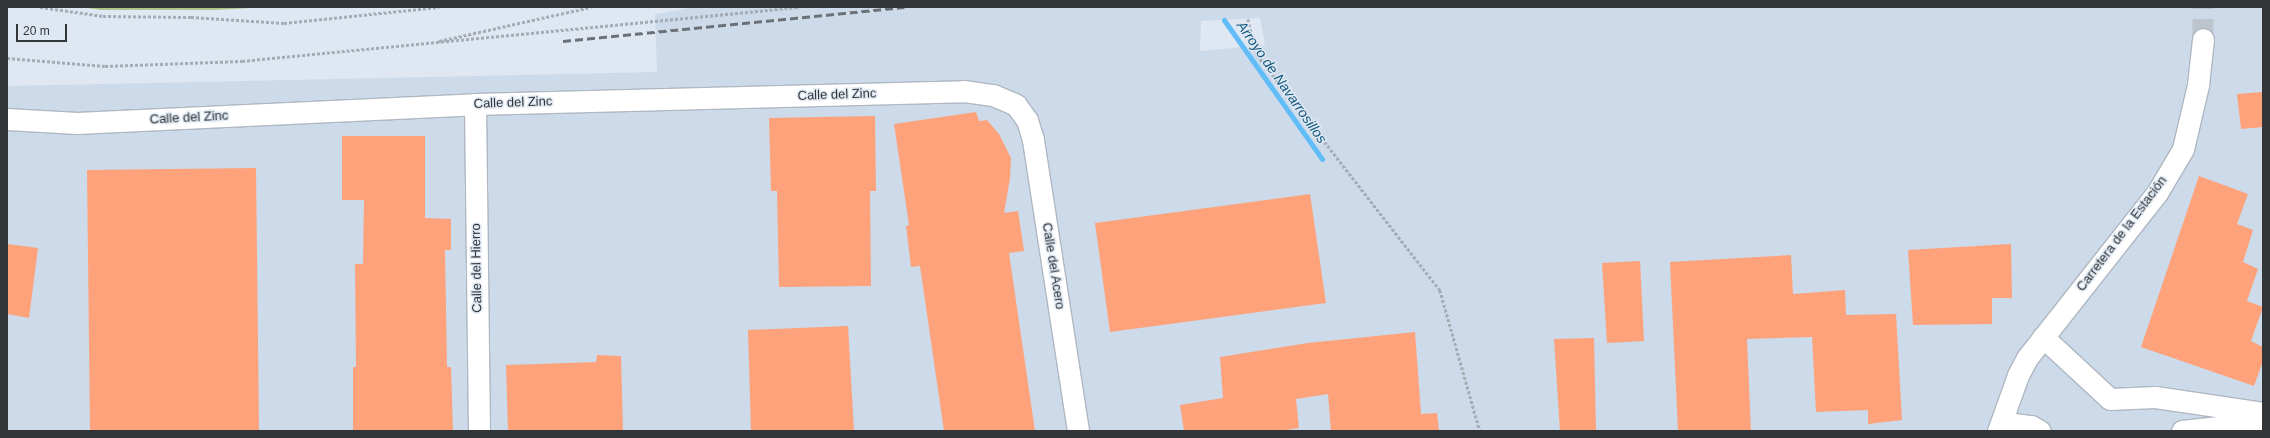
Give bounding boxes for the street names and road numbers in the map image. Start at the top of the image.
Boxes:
street label: Calle del Zinc [797,86,877,104]
street label: Calle del Zinc [473,94,553,112]
street label: Calle del Zinc [149,108,229,128]
street label: Carretera de la Estación [2074,173,2170,295]
street label: Calle del Acero [1038,221,1068,311]
street label: Calle del Hierro [468,223,486,313]

